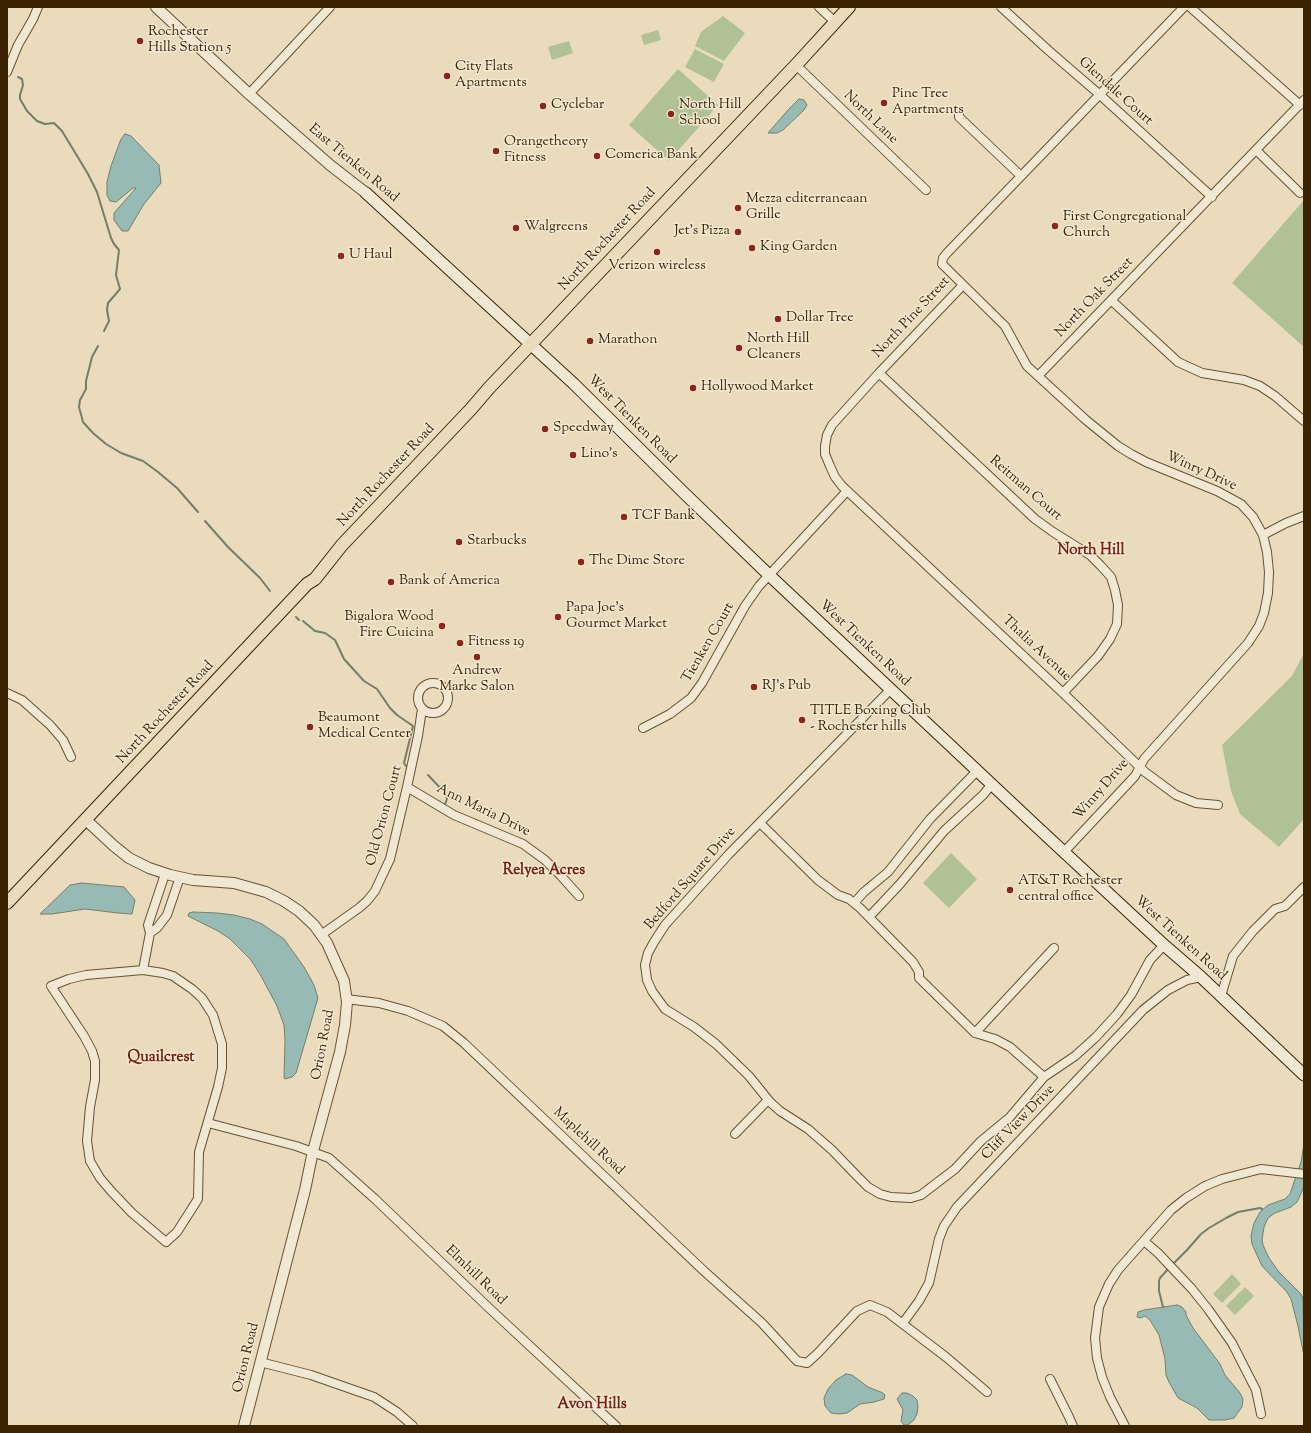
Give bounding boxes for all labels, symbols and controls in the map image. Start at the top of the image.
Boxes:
place label: Rochester Hills Station 5 [148,25,231,58]
marker: Rochester Hills Station 5 [135,36,145,46]
street label: Glendale Court [1074,54,1156,130]
place label: City Flats Apartments [455,60,527,92]
marker: City Flats Apartments [442,71,452,81]
place label: Pine Tree Apartments [892,87,964,120]
street label: North Lane [839,88,901,148]
place label: Cyclebar [551,98,604,114]
place label: North Hill School [679,98,742,130]
marker: Pine Tree Apartments [879,98,889,108]
marker: Cyclebar [538,101,548,111]
marker: North Hill School [666,109,676,119]
street label: East Tienken Road [304,121,402,207]
place label: Orangetheory Fitness [504,135,588,168]
marker: Orangetheory Fitness [491,146,501,156]
place label: Comerica Bank [605,148,698,164]
marker: Comerica Bank [592,151,602,161]
street label: North Rochester Road [556,185,660,295]
place label: Mezza editerraneaan Grille [746,192,868,224]
marker: Mezza editerraneaan Grille [733,203,743,213]
place label: First Congregational Church [1063,210,1186,242]
place label: Walgreens [524,220,588,236]
marker: First Congregational Church [1050,221,1060,231]
marker: Walgreens [511,223,521,233]
place label: Jet's Pizza [674,224,730,240]
marker: Jet's Pizza [733,227,743,237]
place label: King Garden [760,240,838,256]
marker: King Garden [747,243,757,253]
marker: Verizon wireless [652,247,662,257]
place label: U Haul [349,248,393,264]
marker: U Haul [336,251,346,261]
street label: North Oak Street [1052,254,1138,342]
place label: Verizon wireless [608,259,706,275]
street label: North Pine Street [870,274,954,362]
place label: Dollar Tree [786,311,854,327]
marker: Dollar Tree [773,314,783,324]
place label: North Hill Cleaners [747,332,810,364]
place label: Marathon [598,333,657,349]
marker: Marathon [585,336,595,346]
marker: North Hill Cleaners [734,343,744,353]
street label: West Tienken Road [583,372,679,468]
place label: Hollywood Market [701,380,813,396]
marker: Hollywood Market [688,383,698,393]
street label: North Rochester Road [335,421,439,531]
place label: Speedway [553,421,614,437]
marker: Speedway [540,424,550,434]
place label: Lino's [581,447,618,463]
street label: Winry Drive [1163,449,1239,495]
marker: Lino's [568,450,578,460]
street label: Reitman Court [985,453,1065,525]
place label: TCF Bank [632,509,695,525]
marker: TCF Bank [619,512,629,522]
place label: Starbucks [467,534,527,550]
marker: Starbucks [454,537,464,547]
district label: North Hill [1057,542,1125,560]
place label: The Dime Store [589,554,685,570]
marker: The Dime Store [576,557,586,567]
place label: Bank of America [399,574,500,590]
marker: Bank of America [386,577,396,587]
street label: West Tienken Road [815,597,913,691]
street label: Tienken Court [679,600,739,686]
place label: Papa Joe's Gourmet Market [566,601,667,634]
place label: Bigalora Wood Fire Cuicina [344,610,434,642]
marker: Papa Joe's Gourmet Market [553,612,563,622]
street label: Thalia Avenue [998,613,1074,685]
marker: Bigalora Wood Fire Cuicina [437,621,447,631]
place label: Fitness 19 [468,635,524,651]
marker: Fitness 19 [455,638,465,648]
marker: Andrew Marke Salon [472,652,482,662]
street label: North Rochester Road [114,658,218,768]
place label: Andrew Marke Salon [439,664,515,696]
place label: RJ's Pub [762,679,811,695]
marker: RJ's Pub [749,682,759,692]
place label: TITLE Boxing Club - Rochester hills [810,704,931,736]
place label: Beaumont Medical Center [318,711,411,744]
marker: TITLE Boxing Club - Rochester hills [797,715,807,725]
marker: Beaumont Medical Center [305,722,315,732]
street label: Winry Drive [1071,756,1133,824]
street label: Old Orion Court [364,764,406,868]
street label: Ann Maria Drive [433,781,533,841]
street label: Bedford Square Drive [642,824,740,934]
district label: Relyea Acres [503,862,585,880]
place label: AT&T Rochester central office [1018,874,1122,906]
marker: AT&T Rochester central office [1005,885,1015,895]
street label: West Tienken Road [1130,893,1230,985]
street label: Orion Road [309,1008,339,1082]
district label: Quailcrest [128,1049,194,1067]
street label: Cliff View Drive [979,1082,1059,1164]
street label: Maplehill Road [549,1105,627,1179]
street label: Elmhill Road [441,1243,509,1309]
street label: Orion Road [230,1321,264,1395]
district label: Avon Hills [557,1396,627,1414]

